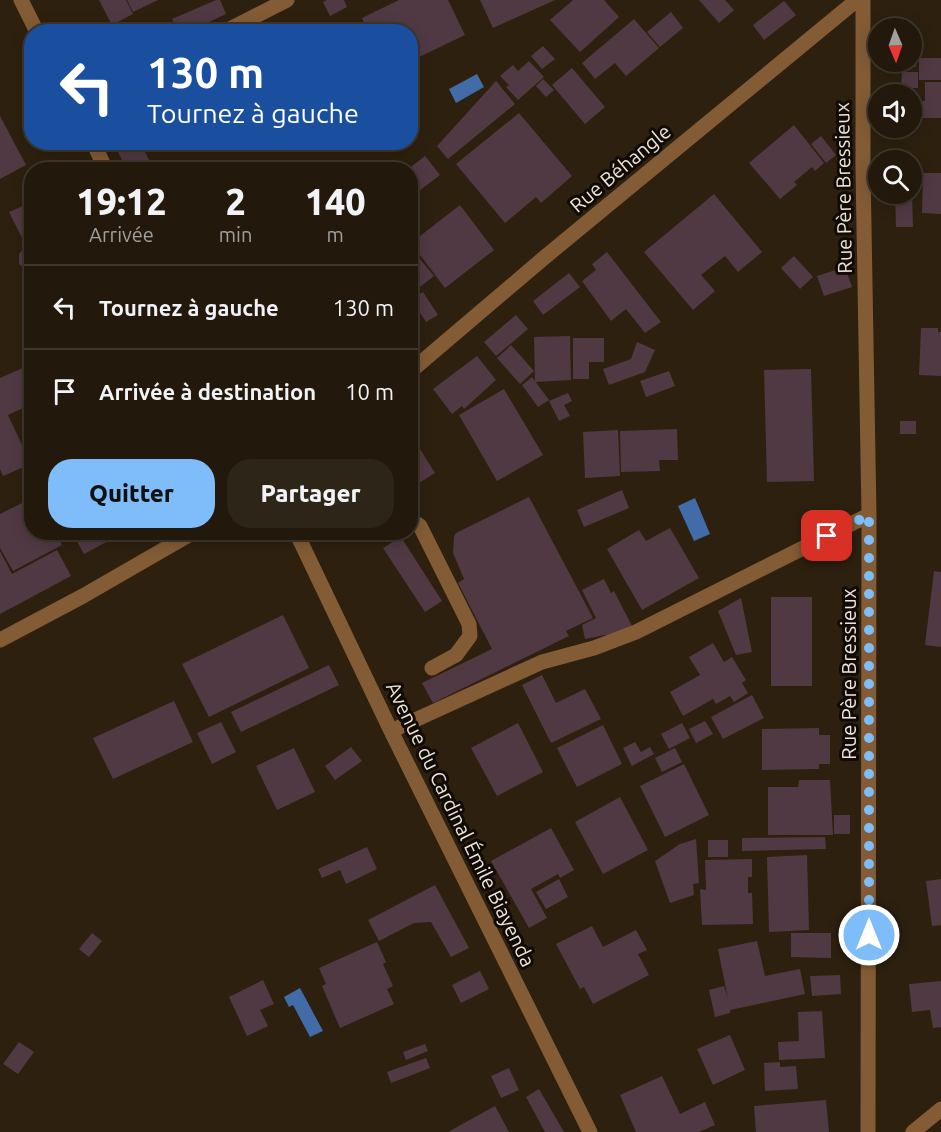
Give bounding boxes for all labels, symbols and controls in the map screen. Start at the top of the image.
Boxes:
north arrow [868,18,922,72]
map controls [868,18,922,204]
icon: left [48,48,126,126]
text: 130 m [147,49,264,96]
button: sound [868,84,922,138]
text: Tournez à gauche [147,98,359,128]
street label: Rue Père Bressieux [830,102,856,274]
street label: Rue Béhangle [565,119,675,217]
button: search [868,150,922,204]
text: 19:12 [76,181,166,222]
text: 2 [225,181,246,222]
text: 140 [305,181,366,222]
text: Arrivée [89,223,154,246]
text: min [219,223,252,246]
text: m [327,223,344,246]
icon: left [48,291,81,324]
text: Tournez à gauche [99,295,279,320]
text: 130 m [333,295,394,320]
icon: arrive [48,375,81,408]
text: Arrivée à destination [99,379,316,404]
text: 10 m [345,379,394,404]
button: Quitter [48,459,215,528]
button: Partager [227,459,394,528]
pin [801,510,852,561]
icon: arrive [810,519,843,552]
street label: Rue Père Bressieux [837,588,860,760]
street label: Avenue du Cardinal Émile Biayenda [382,678,540,970]
position arrow [837,903,901,967]

